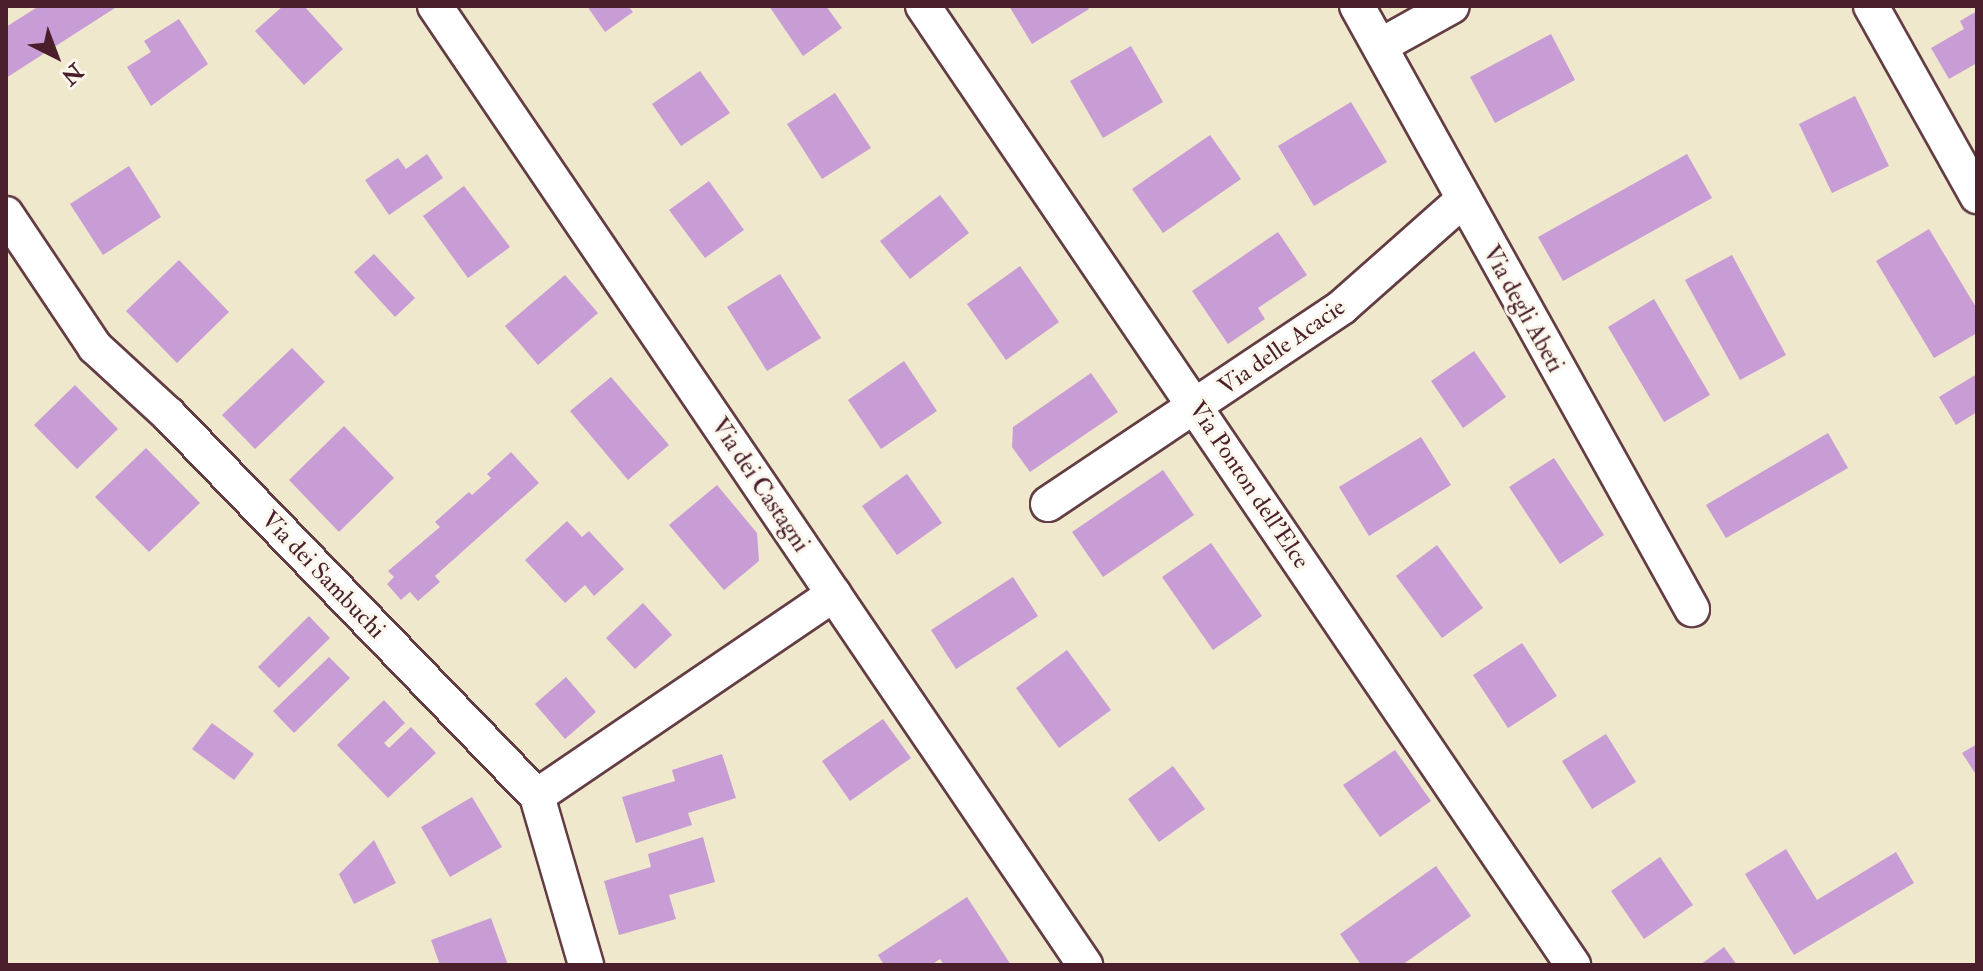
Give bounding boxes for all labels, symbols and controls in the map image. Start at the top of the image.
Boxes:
north arrow [16,16,96,96]
text: N [55,57,89,91]
street label: Via degli Abeti [1476,241,1570,377]
street label: Via delle Acacie [1213,293,1351,401]
street label: Via Ponton dell'Elce [1182,396,1316,574]
street label: Via dei Castagni [705,413,815,557]
street label: Via dei Sambuchi [255,505,391,645]

